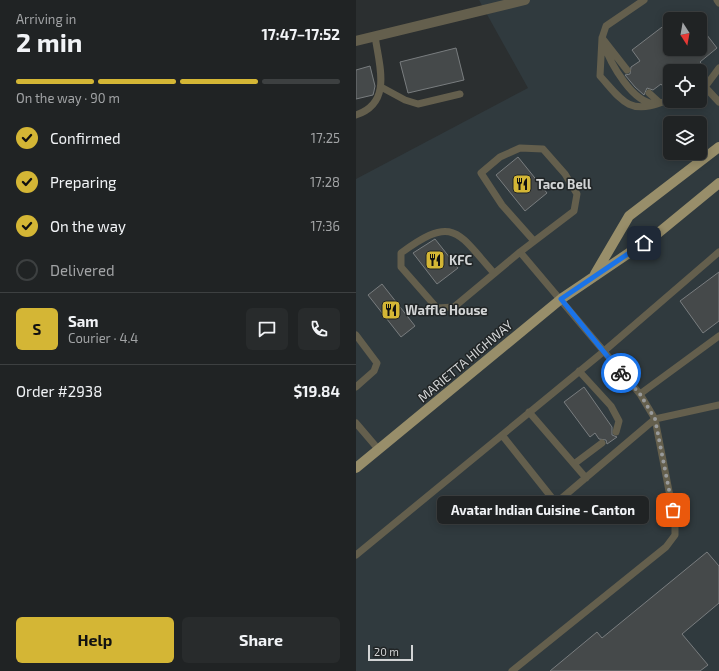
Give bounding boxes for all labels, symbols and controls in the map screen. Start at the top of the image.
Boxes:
text: Arriving in [16,11,76,27]
north arrow [663,12,707,56]
map controls [663,12,707,160]
text: 17:47–17:52 [261,25,340,43]
text: 2 min [16,26,82,57]
button: locate [663,64,707,108]
text: On the way · 90 m [16,90,120,106]
button: layers [663,116,707,160]
icon: check [16,127,38,149]
text: Confirmed [50,129,121,147]
text: 17:25 [311,130,340,146]
icon: check [16,171,38,193]
text: Preparing [50,173,116,191]
restaurant icon: Taco Bell [511,173,533,195]
text: 17:28 [310,174,340,190]
place label: Taco Bell [536,176,592,192]
icon: check [16,215,38,237]
text: On the way [50,217,126,235]
text: 17:36 [310,218,340,234]
pin [627,226,661,260]
icon: home [633,232,655,254]
restaurant icon: KFC [424,249,446,271]
place label: KFC [449,252,472,268]
text: Delivered [50,261,115,279]
restaurant icon: Waffle House [380,299,402,321]
place label: Waffle House [405,302,488,318]
button: chat [246,308,288,350]
button: phone [298,308,340,350]
text: Sam [68,312,99,330]
street label: MARIETTA HIGHWAY [414,316,516,405]
text: S [33,320,41,338]
text: Courier · 4.4 [68,330,138,346]
courier [601,353,641,393]
icon: bike [610,362,632,384]
text: Order #2938 [16,382,102,400]
text: $19.84 [293,382,340,400]
pin [656,493,690,527]
callout: Avatar Indian Cuisine - Canton [437,496,649,524]
icon: bag [662,499,684,521]
text: Avatar Indian Cuisine - Canton [451,502,635,518]
button: Help [16,617,174,663]
button: Share [182,617,340,663]
scale bar [368,643,413,662]
text: 20 m [374,645,399,658]

